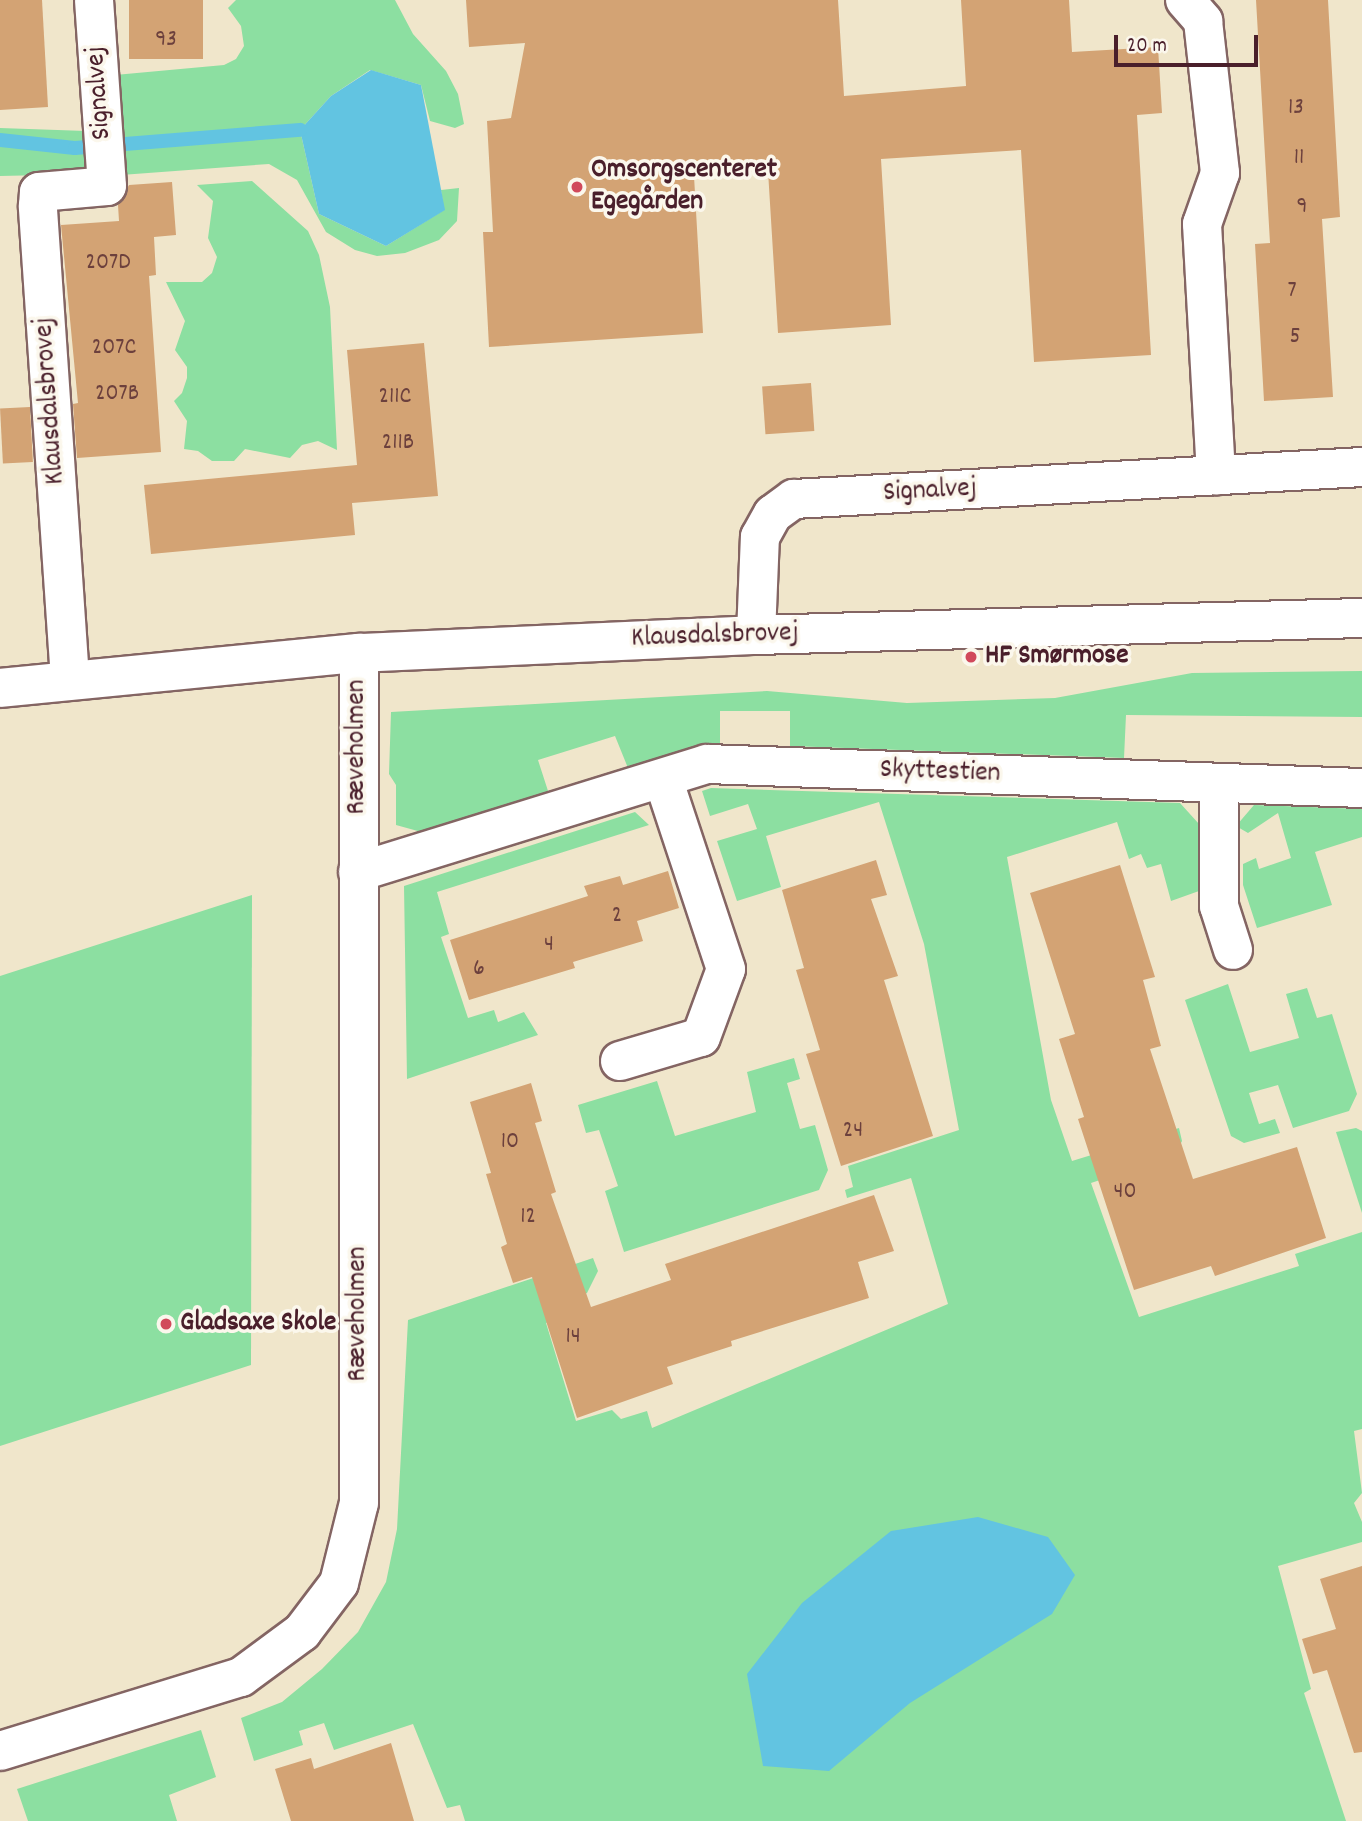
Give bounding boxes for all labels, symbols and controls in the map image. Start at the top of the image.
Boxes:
scale bar [1117,21,1260,65]
house number: 93 [155,27,177,55]
text: 20 m [1127,32,1167,62]
street label: Signalvej [80,45,120,141]
house number: 13 [1288,95,1304,123]
house number: 11 [1294,145,1304,173]
place label: Omsorgscenteret Egegården [591,154,777,220]
marker: Omsorgscenteret Egegården [569,179,585,195]
house number: 9 [1297,194,1307,222]
house number: 207D [85,250,131,278]
house number: 7 [1287,278,1297,306]
street label: Klausdalsbrovej [28,316,74,486]
house number: 5 [1289,324,1301,352]
house number: 207C [92,335,136,363]
house number: 207B [95,381,139,409]
house number: 211C [379,384,411,412]
house number: 211B [382,430,414,458]
street label: Signalvej [882,473,978,511]
street label: Klausdalsbrovej [631,617,799,657]
place label: HF Smørmose [985,640,1128,674]
marker: HF Smørmose [963,649,979,665]
street label: Ræveholmen [341,679,375,815]
street label: Skyttestien [879,754,1001,792]
house number: 2 [612,903,622,931]
house number: 4 [544,932,554,960]
house number: 6 [473,956,485,984]
house number: 24 [843,1118,863,1146]
house number: 10 [501,1129,519,1157]
house number: 40 [1113,1179,1137,1207]
house number: 12 [520,1204,536,1232]
street label: Ræveholmen [342,1246,376,1382]
place label: Gladsaxe Skole [180,1307,336,1341]
marker: Gladsaxe Skole [158,1316,174,1332]
house number: 14 [565,1324,581,1352]

